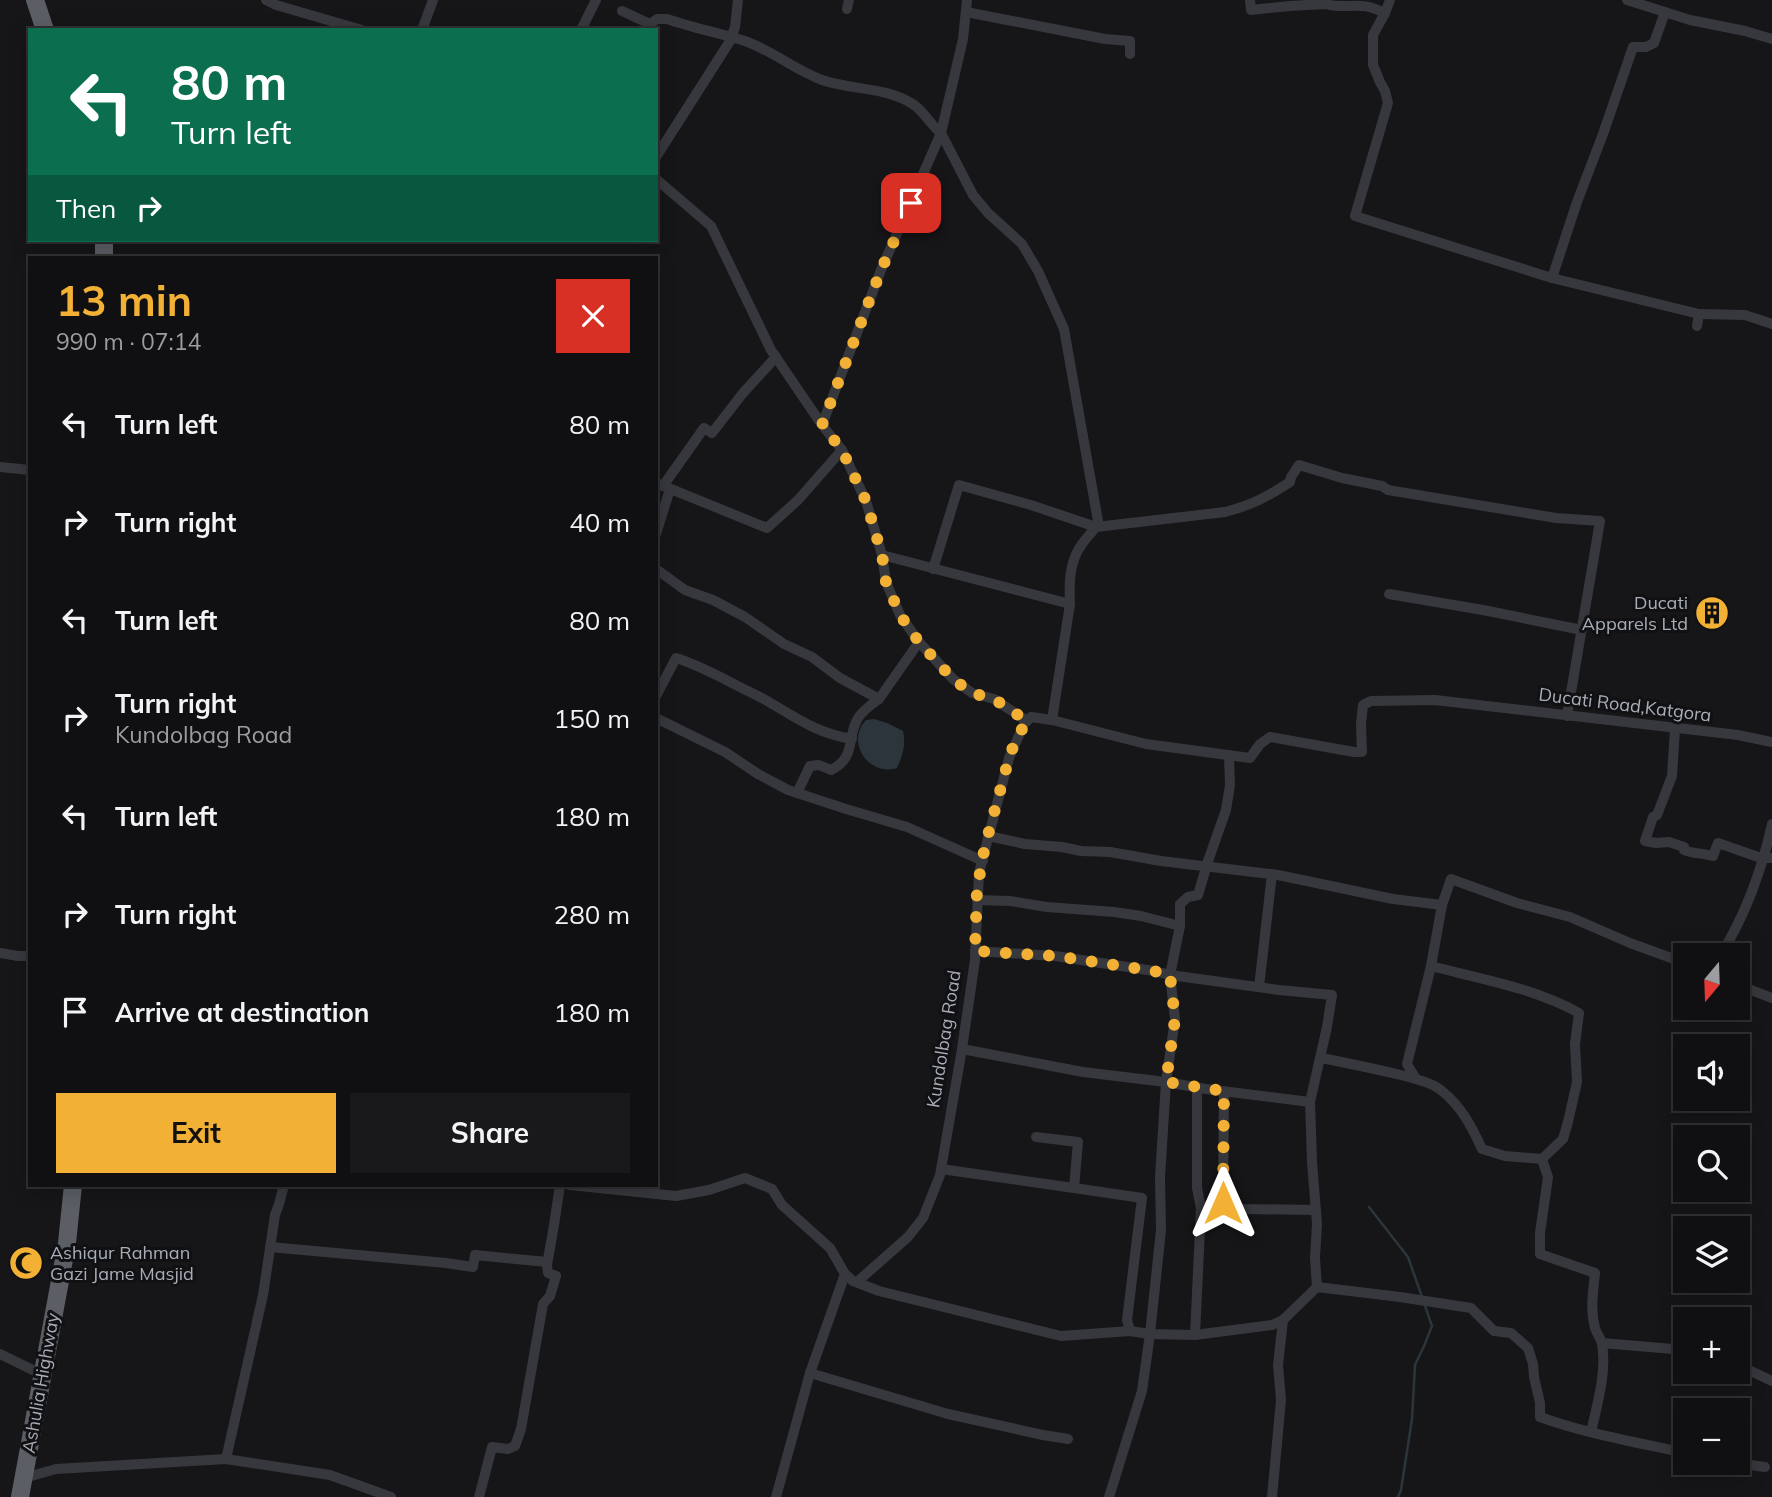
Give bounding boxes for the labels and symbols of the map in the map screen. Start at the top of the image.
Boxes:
pin [881,173,941,233]
place label: Ducati Apparels Ltd [1582,591,1688,635]
building icon: Ducati Apparels Ltd [1693,594,1731,632]
street label: Ducati Road,Katgora [1537,683,1713,727]
north arrow [1673,943,1750,1020]
street label: Kundolbag Road [921,969,966,1109]
position arrow [1186,1166,1260,1240]
place label: Ashiqur Rahman Gazi Jame Masjid [50,1241,194,1285]
mosque icon: Ashiqur Rahman Gazi Jame Masjid [7,1244,45,1282]
street label: Ashulia Highway [17,1310,64,1455]

